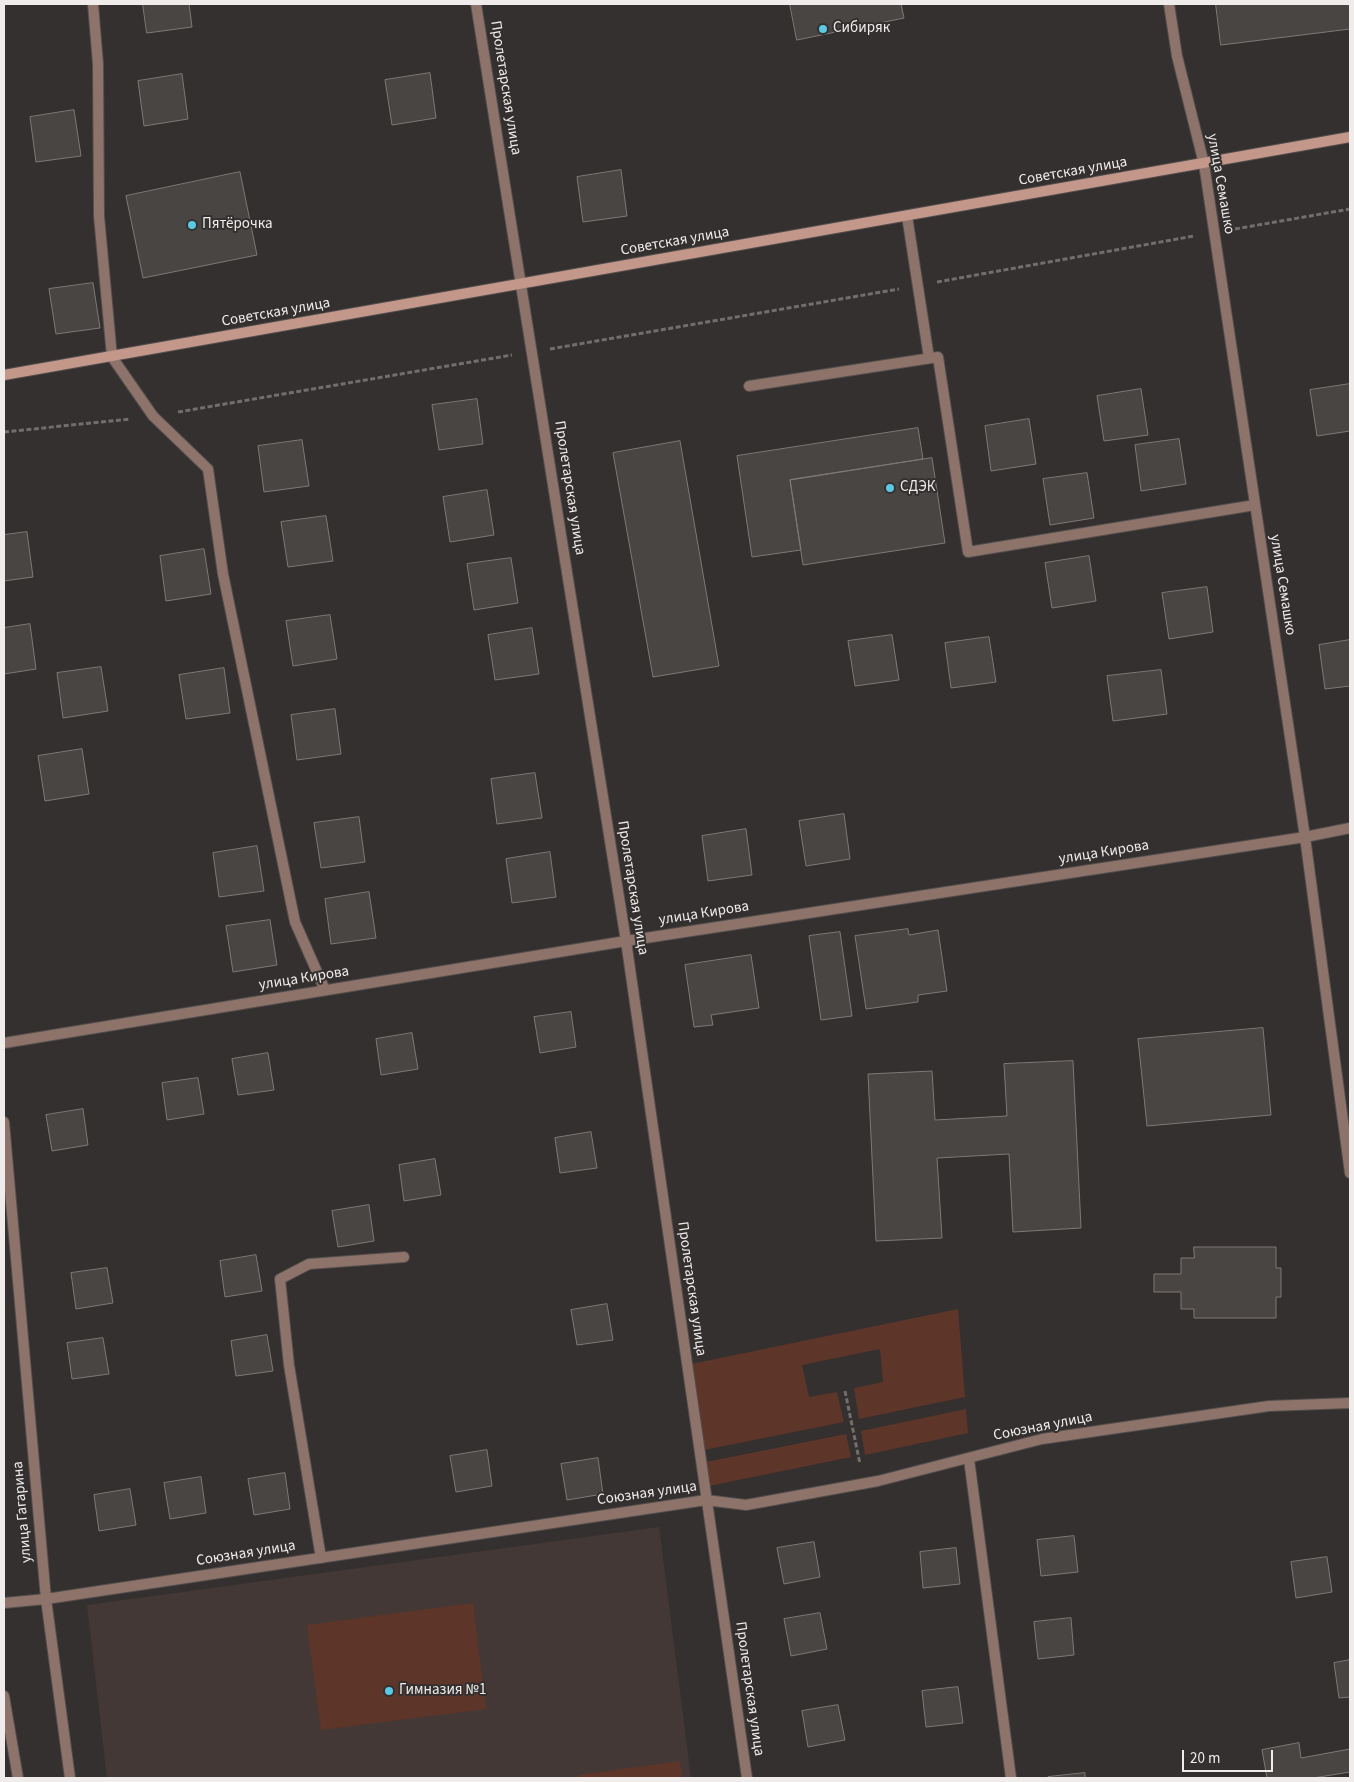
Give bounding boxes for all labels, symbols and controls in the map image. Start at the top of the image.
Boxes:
street label: Пролетарская улица [486,20,524,156]
place label: Сибиряк [833,20,890,38]
marker: Сибиряк [817,23,829,35]
street label: улица Семашко [1202,132,1238,236]
street label: Советская улица [1017,154,1129,190]
place label: Пятёрочка [202,216,273,234]
marker: Пятёрочка [186,219,198,231]
street label: Советская улица [619,224,731,260]
street label: Советская улица [220,295,332,331]
street label: Пролетарская улица [550,420,588,556]
place label: СДЭК [900,479,935,497]
marker: СДЭК [884,482,896,494]
street label: улица Семашко [1265,533,1299,637]
street label: Пролетарская улица [613,820,651,956]
street label: улица Кирова [1058,837,1150,869]
street label: улица Кирова [658,898,750,930]
street label: улица Кирова [258,963,350,995]
street label: Пролетарская улица [673,1221,709,1357]
street label: Союзная улица [992,1409,1094,1445]
street label: улица Гагарина [10,1460,36,1564]
street label: Союзная улица [596,1478,698,1510]
street label: Союзная улица [195,1537,297,1571]
street label: Пролетарская улица [731,1621,767,1757]
place label: Гимназия №1 [399,1682,486,1700]
marker: Гимназия №1 [383,1685,395,1697]
scale bar [1184,1740,1275,1772]
text: 20 m [1190,1748,1220,1769]

